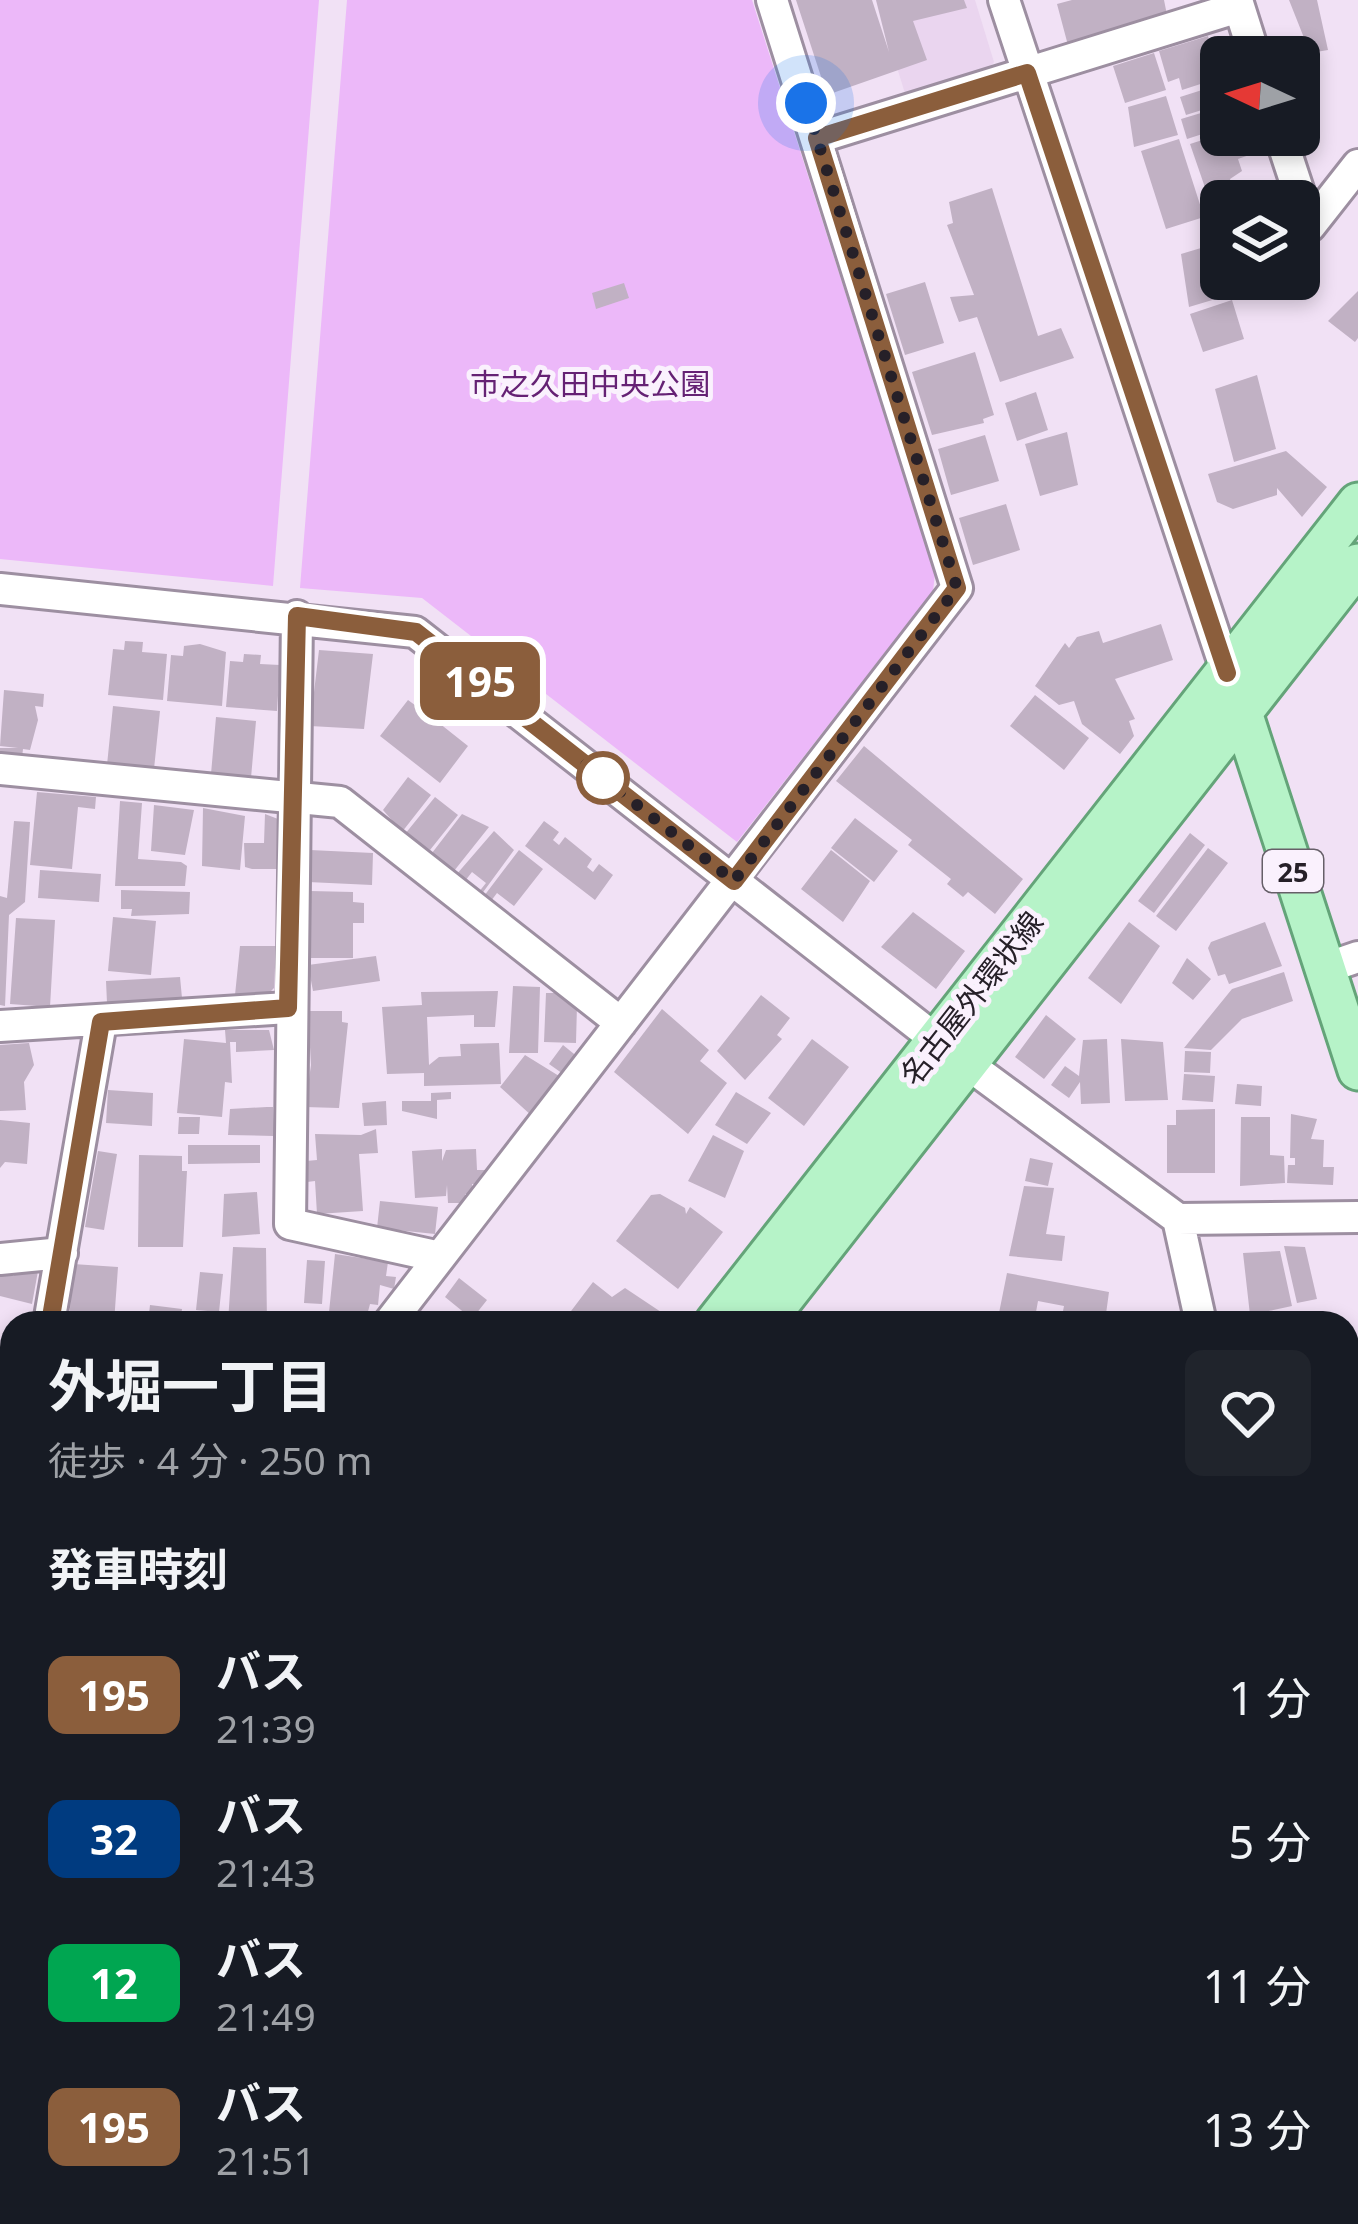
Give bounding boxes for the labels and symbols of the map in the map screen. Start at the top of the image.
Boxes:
north arrow [1200,36,1320,156]
your location [776,73,836,133]
park label: 市之久田中央公園 [470,363,710,404]
line badge: 195 [411,642,549,720]
unlabelled marker [578,753,628,803]
road number: 25 [1263,850,1323,892]
street label: 名古屋外環状線 [890,903,1052,1093]

